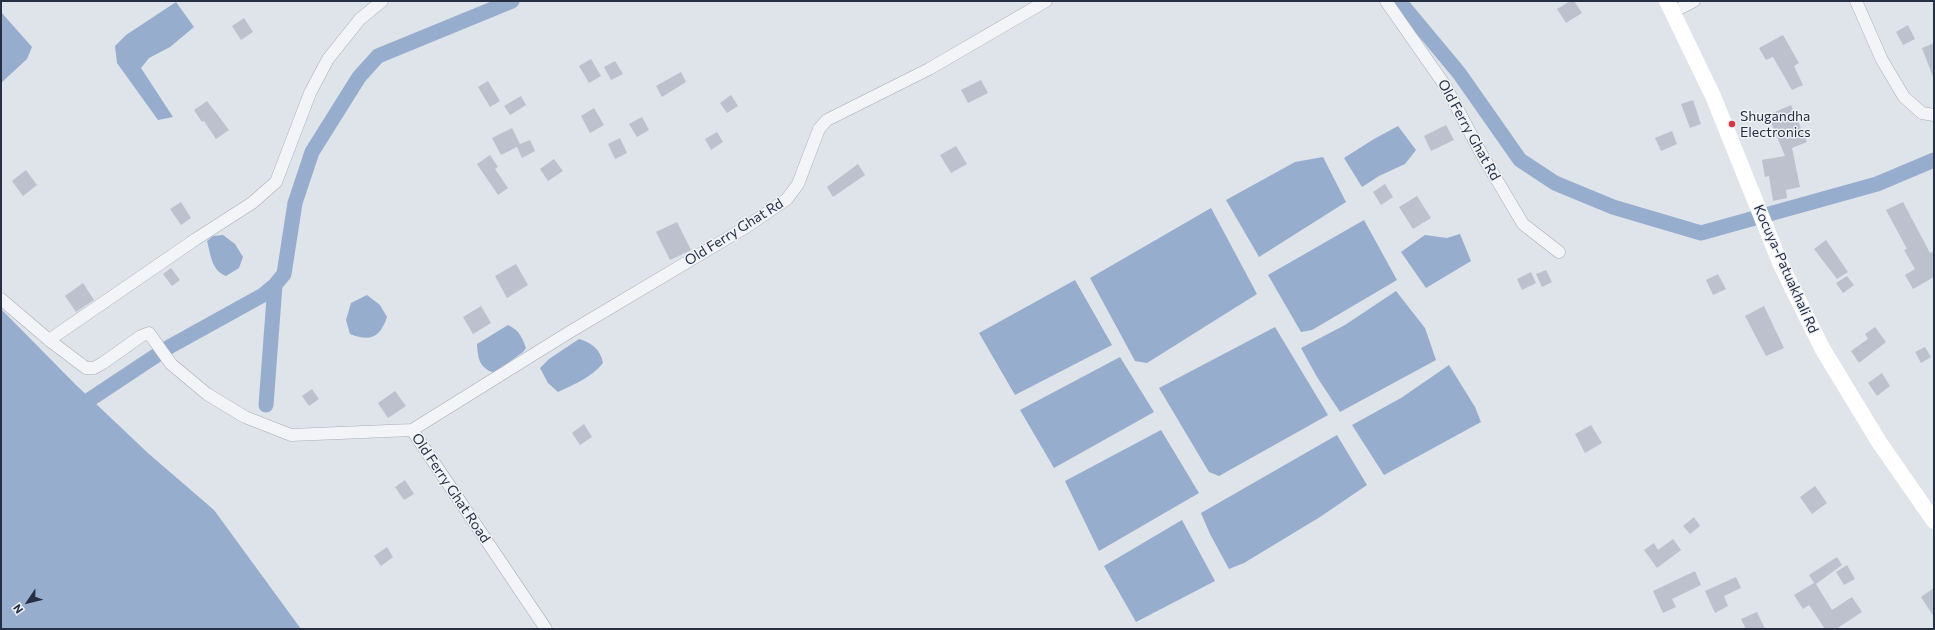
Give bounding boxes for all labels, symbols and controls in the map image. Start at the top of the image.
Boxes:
street label: Old Ferry Ghat Rd [1434,77,1504,183]
place label: Shugandha Electronics [1740,108,1811,140]
marker: Shugandha Electronics [1727,119,1737,129]
street label: Old Ferry Ghat Rd [682,195,786,269]
street label: Kocuya-Patuakhali Rd [1750,202,1822,336]
street label: Old Ferry Ghat Road [408,430,494,546]
north arrow [8,582,48,622]
text: N [10,602,25,616]

